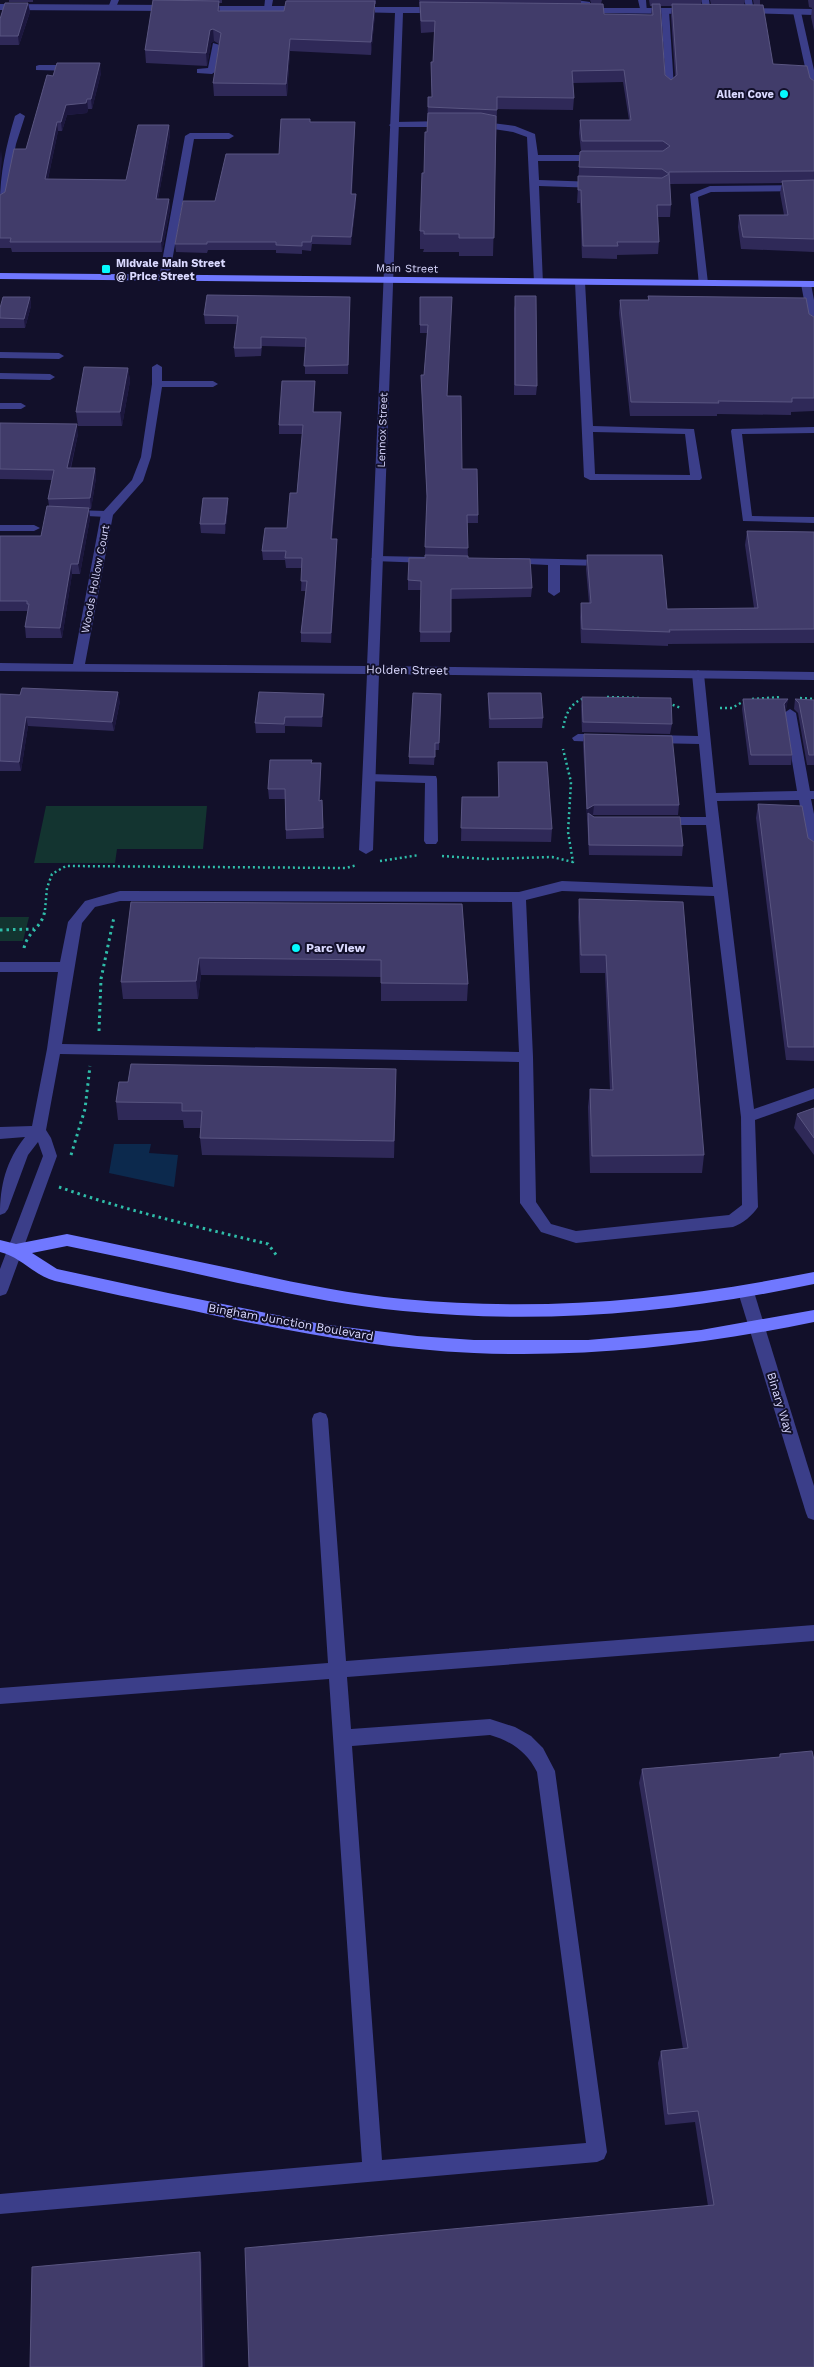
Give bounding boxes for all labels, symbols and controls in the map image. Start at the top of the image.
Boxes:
place label: Allen Cove [717,88,774,101]
marker: Allen Cove [778,88,790,100]
place label: Midvale Main Street @ Price Street [116,257,225,283]
street label: Main Street [376,261,439,276]
marker: Midvale Main Street @ Price Street [100,263,112,275]
street label: Lennox Street [375,392,390,468]
street label: Woods Hollow Court [79,523,112,634]
street label: Holden Street [366,662,448,678]
place label: Parc View [306,941,365,955]
marker: Parc View [290,942,302,954]
street label: Bingham Junction Boulevard [207,1301,375,1343]
street label: Binary Way [764,1371,796,1436]

